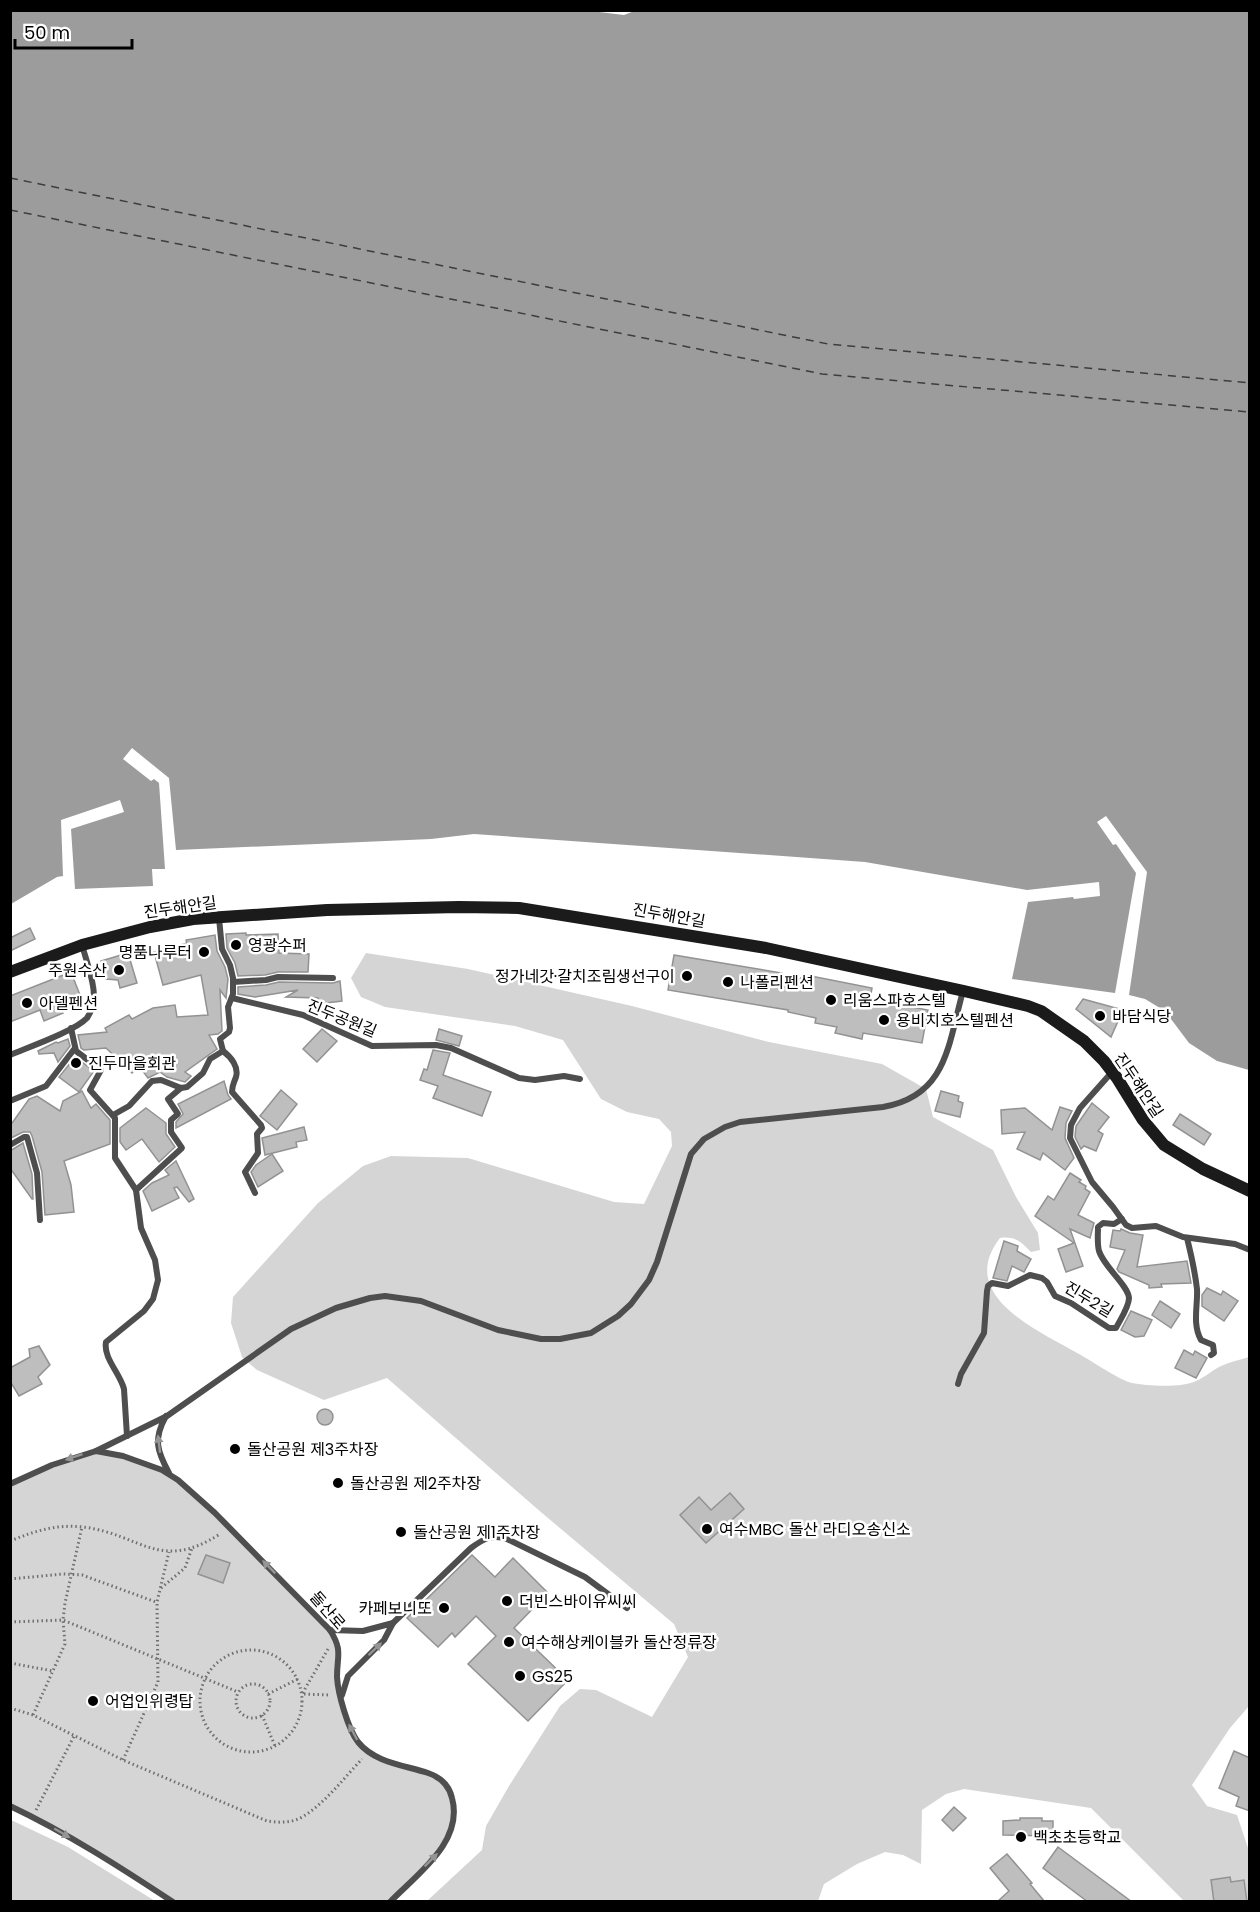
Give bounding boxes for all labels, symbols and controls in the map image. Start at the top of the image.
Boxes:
scale bar [15,12,132,50]
text: 50 m [24,20,70,45]
street label: 진두해안길 [142,891,218,924]
street label: 진두해안길 [631,898,707,933]
place label: 영광수퍼 [248,934,307,957]
marker: 영광수퍼 [229,938,243,952]
place label: 명품나루터 [118,941,192,964]
marker: 명품나루터 [197,945,211,959]
place label: 주원수산 [48,959,107,982]
marker: 주원수산 [112,963,126,977]
place label: 정가네갓·갈치조림생선구이 [495,965,675,988]
marker: 정가네갓·갈치조림생선구이 [680,969,694,983]
place label: 나폴리펜션 [740,971,814,994]
marker: 나폴리펜션 [721,975,735,989]
place label: 리움스파호스텔 [843,989,946,1012]
place label: 아델펜션 [39,992,98,1015]
marker: 리움스파호스텔 [824,993,838,1007]
street label: 진두공원길 [303,994,380,1043]
marker: 아델펜션 [20,996,34,1010]
place label: 바담식당 [1112,1005,1171,1028]
place label: 용비치호스텔펜션 [896,1009,1014,1032]
marker: 바담식당 [1093,1009,1107,1023]
marker: 용비치호스텔펜션 [877,1013,891,1027]
street label: 진두해안길 [1108,1048,1169,1122]
place label: 진두마을회관 [88,1052,177,1075]
marker: 진두마을회관 [69,1056,83,1070]
street label: 진두2길 [1060,1276,1118,1323]
one-way arrow [154,1435,164,1454]
place label: 돌산공원 제3주차장 [247,1438,379,1461]
marker: 돌산공원 제3주차장 [228,1442,242,1456]
one-way arrow [65,1453,83,1463]
place label: 돌산공원 제2주차장 [350,1472,482,1495]
marker: 돌산공원 제2주차장 [331,1476,345,1490]
place label: 여수MBC 돌산 라디오송신소 [719,1518,911,1541]
place label: 돌산공원 제1주차장 [413,1521,540,1544]
marker: 여수MBC 돌산 라디오송신소 [700,1522,714,1536]
marker: 돌산공원 제1주차장 [394,1525,408,1539]
one-way arrow [263,1561,277,1575]
street label: 돌산로 [304,1586,351,1635]
place label: 더빈스바이유씨씨 [519,1590,637,1613]
marker: 더빈스바이유씨씨 [500,1594,514,1608]
place label: 카페보니또 [358,1597,432,1620]
marker: 카페보니또 [437,1601,451,1615]
place label: 여수해상케이블카 돌산정류장 [521,1631,717,1654]
marker: 여수해상케이블카 돌산정류장 [502,1635,516,1649]
one-way arrow [367,1643,381,1657]
place label: GS25 [532,1665,573,1688]
marker: GS25 [513,1669,527,1683]
place label: 어업인위령탑 [105,1690,194,1713]
marker: 어업인위령탑 [86,1694,100,1708]
one-way arrow [348,1724,358,1741]
place label: 백초초등학교 [1033,1826,1121,1849]
one-way arrow [54,1828,71,1838]
marker: 백초초등학교 [1014,1830,1028,1844]
one-way arrow [424,1854,438,1868]

